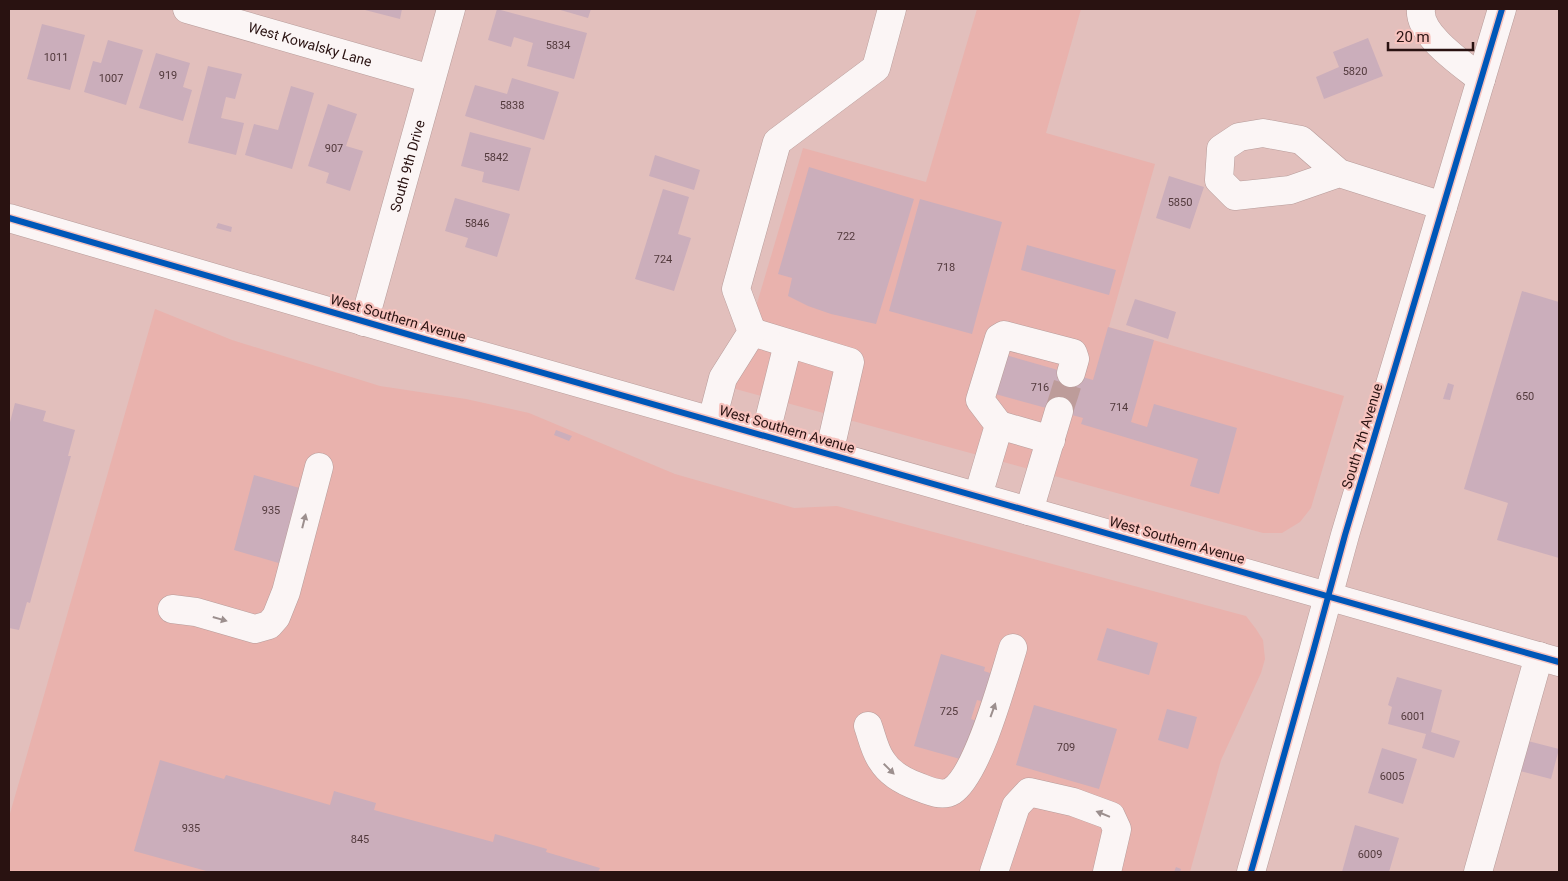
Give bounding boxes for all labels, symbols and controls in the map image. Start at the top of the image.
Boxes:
street label: West Kowalsky Lane [246,19,374,70]
scale bar [1388,20,1473,52]
text: 20 m [1396,28,1430,46]
house number: 5834 [546,39,570,52]
house number: 1011 [44,51,68,64]
house number: 5820 [1343,65,1367,78]
house number: 919 [159,69,177,82]
house number: 1007 [99,72,123,85]
house number: 5838 [500,99,524,112]
street label: South 9th Drive [387,118,428,214]
house number: 907 [325,142,343,155]
house number: 5842 [484,151,508,164]
house number: 5850 [1168,196,1192,209]
house number: 5846 [465,217,489,230]
house number: 722 [837,230,855,243]
house number: 724 [654,253,672,266]
house number: 718 [937,261,955,274]
street label: West Southern Avenue [328,291,468,345]
house number: 716 [1031,381,1049,394]
street label: South 7th Avenue [1338,381,1386,491]
house number: 650 [1516,390,1534,403]
house number: 714 [1110,401,1128,414]
street label: West Southern Avenue [717,402,857,456]
house number: 935 [262,504,280,517]
one-way arrow [300,513,308,528]
street label: West Southern Avenue [1107,513,1247,567]
one-way arrow [212,616,227,624]
one-way arrow [989,702,997,717]
house number: 725 [940,705,958,718]
house number: 6001 [1401,710,1425,723]
house number: 709 [1057,741,1075,754]
one-way arrow [883,763,895,775]
house number: 6005 [1380,770,1404,783]
one-way arrow [1096,810,1111,818]
house number: 935 [182,822,200,835]
house number: 845 [351,833,369,846]
house number: 6009 [1358,848,1382,861]

